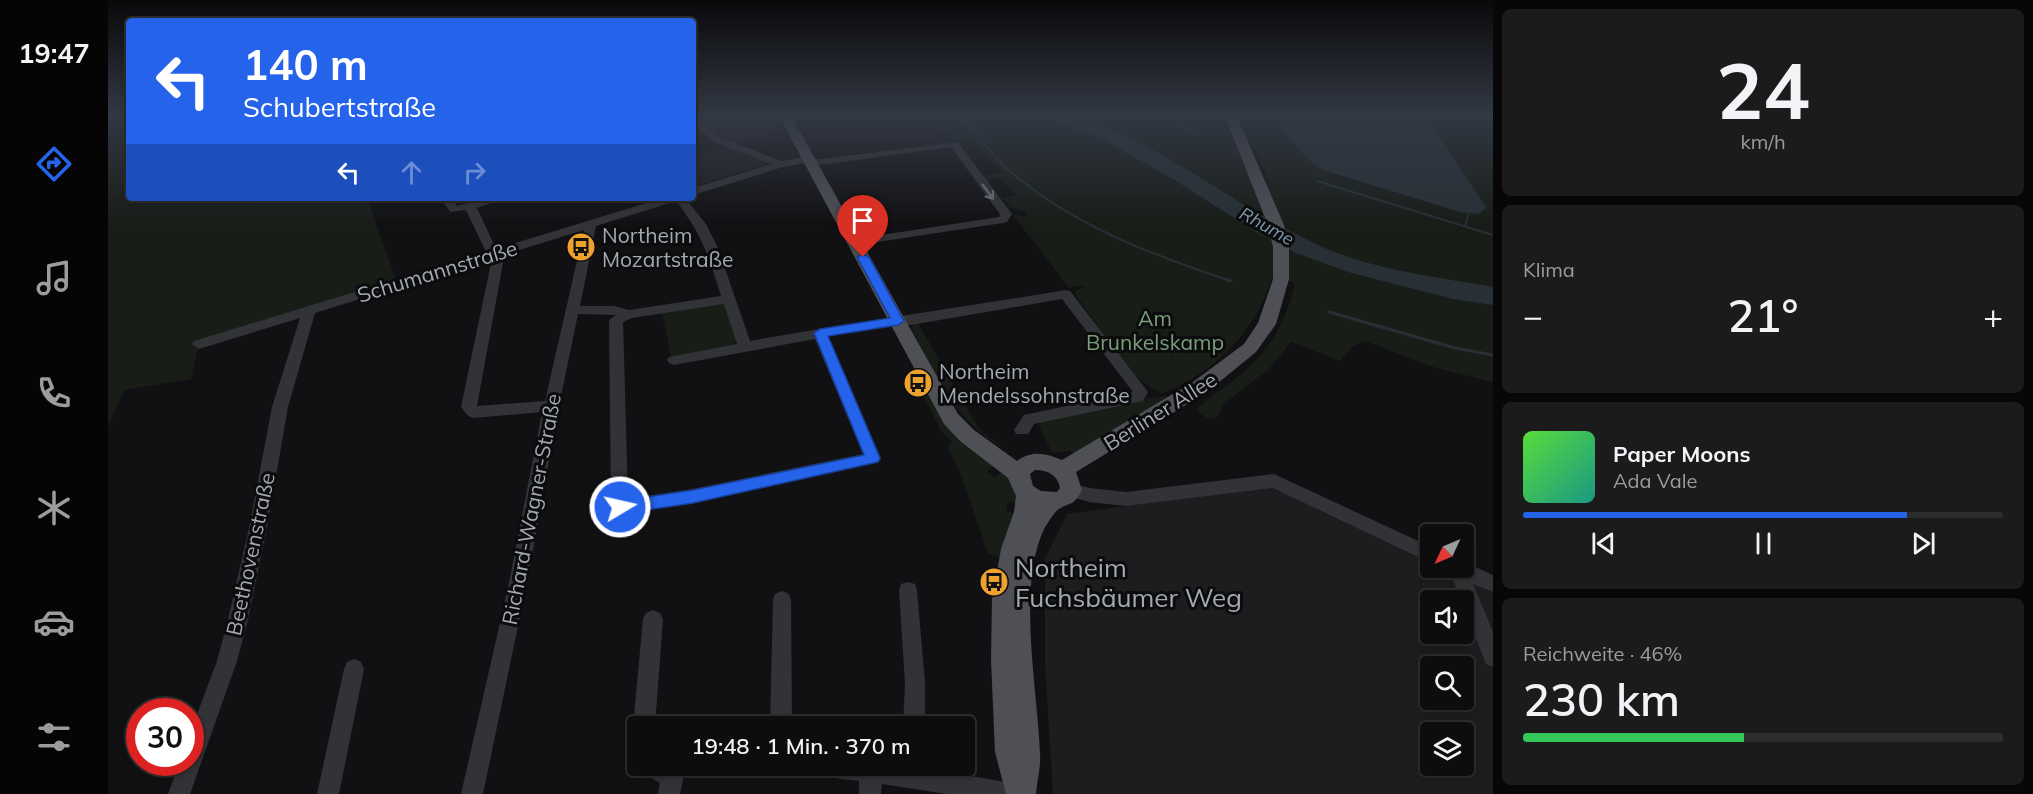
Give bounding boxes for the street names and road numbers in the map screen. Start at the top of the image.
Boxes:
street label: Schumannstraße [354,234,520,308]
street label: Berliner Allee [1099,366,1221,456]
street label: Richard-Wagner-Straße [496,391,566,627]
street label: Beethovenstraße [220,470,280,638]

